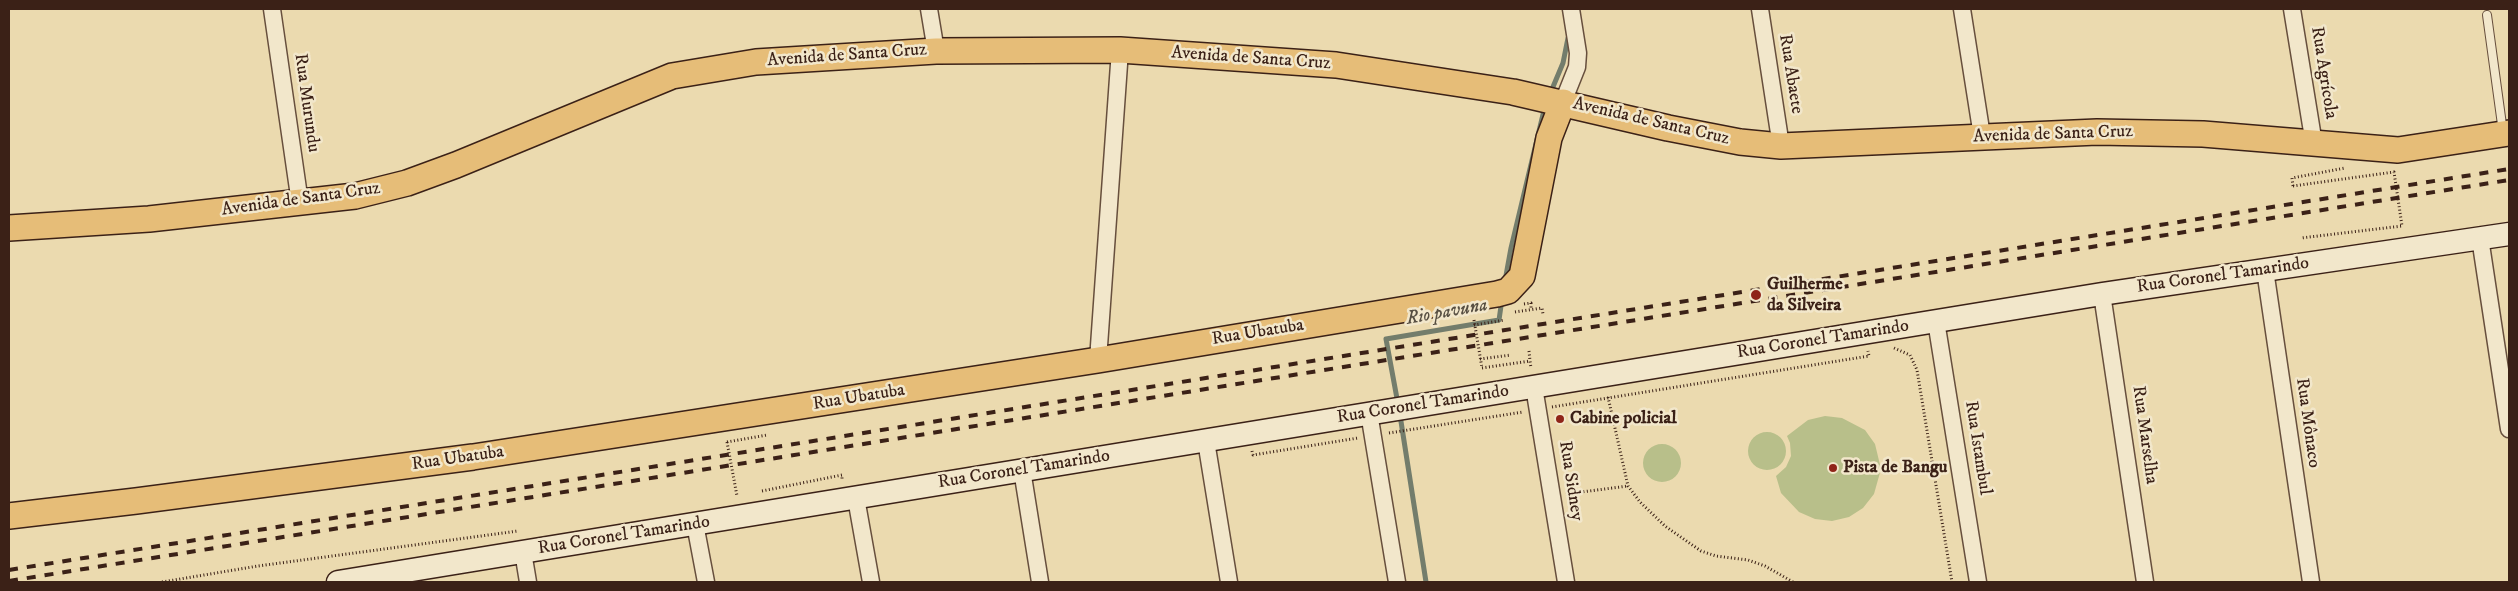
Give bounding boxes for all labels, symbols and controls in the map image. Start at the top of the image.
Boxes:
street label: Rua Agrícola [2305,25,2341,121]
street label: Rua Abaete [1773,33,1807,115]
street label: Avenida de Santa Cruz [766,40,928,72]
street label: Avenida de Santa Cruz [1170,43,1332,75]
street label: Rua Murundu [288,52,324,154]
street label: Avenida de Santa Cruz [1571,93,1731,151]
street label: Avenida de Santa Cruz [1973,121,2133,149]
street label: Avenida de Santa Cruz [220,178,382,222]
street label: Rua Coronel Tamarindo [2136,253,2310,299]
place label: Guilherme da Silveira [1767,274,1843,316]
marker: Guilherme da Silveira [1749,288,1763,302]
water label: Rio pavuna [1405,295,1489,331]
street label: Rua Ubatuba [1211,315,1305,351]
street label: Rua Coronel Tamarindo [1736,316,1910,364]
street label: Rua Mônaco [2290,377,2324,469]
street label: Rua Ubatuba [812,380,906,416]
street label: Rua Coronel Tamarindo [1336,381,1510,429]
street label: Rua Marselha [2126,385,2162,485]
street label: Rua Istambul [1959,399,1995,497]
place label: Cabine policial [1570,408,1677,430]
marker: Cabine policial [1554,413,1566,425]
street label: Rua Sidney [1553,440,1587,522]
street label: Rua Ubatuba [411,442,505,476]
street label: Rua Coronel Tamarindo [937,446,1111,494]
place label: Pista de Bangu [1843,457,1948,479]
marker: Pista de Bangu [1827,462,1839,474]
street label: Rua Coronel Tamarindo [537,512,711,560]

